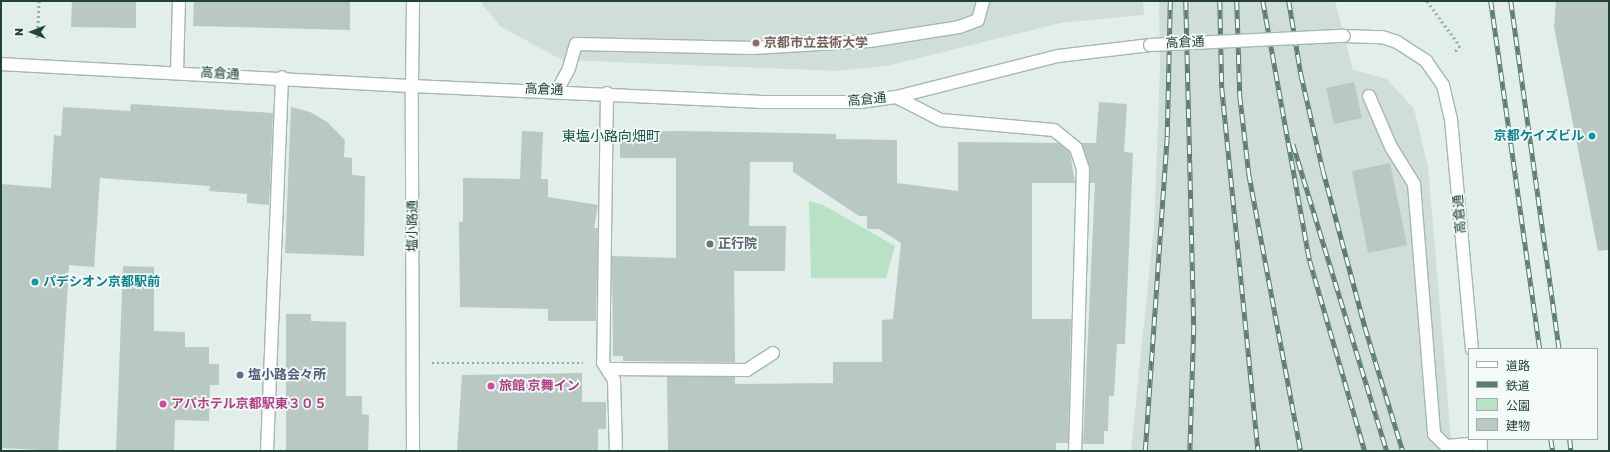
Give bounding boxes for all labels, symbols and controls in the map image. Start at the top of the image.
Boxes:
north arrow [12,12,52,52]
text: N [13,28,26,36]
street label: 高倉通 [1165,34,1205,52]
place label: 京都市立芸術大学 [764,35,868,51]
marker: 京都市立芸術大学 [751,38,761,48]
street label: 高倉通 [200,65,240,83]
street label: 高倉通 [524,82,564,98]
street label: 高倉通 [847,90,887,110]
place label: 京都ケイズビル [1493,128,1584,144]
district label: 東塩小路向畑町 [562,129,660,145]
marker: 京都ケイズビル [1587,131,1597,141]
street label: 高倉通 [1451,194,1469,234]
street label: 塩小路通 [405,200,421,252]
place label: 正行院 [718,236,757,252]
marker: 正行院 [705,239,715,249]
place label: パデシオン京都駅前 [43,274,160,290]
marker: パデシオン京都駅前 [30,277,40,287]
legend [1468,348,1598,440]
text: 道路 [1506,359,1530,373]
place label: 塩小路会々所 [248,367,326,383]
marker: 塩小路会々所 [235,370,245,380]
place label: 旅館 京舞イン [499,378,580,394]
text: 鉄道 [1506,379,1530,393]
marker: 旅館 京舞イン [486,381,496,391]
place label: アパホテル京都駅東３０５ [171,396,327,412]
marker: アパホテル京都駅東３０５ [158,399,168,409]
text: 公園 [1506,399,1530,413]
text: 建物 [1506,419,1530,433]

